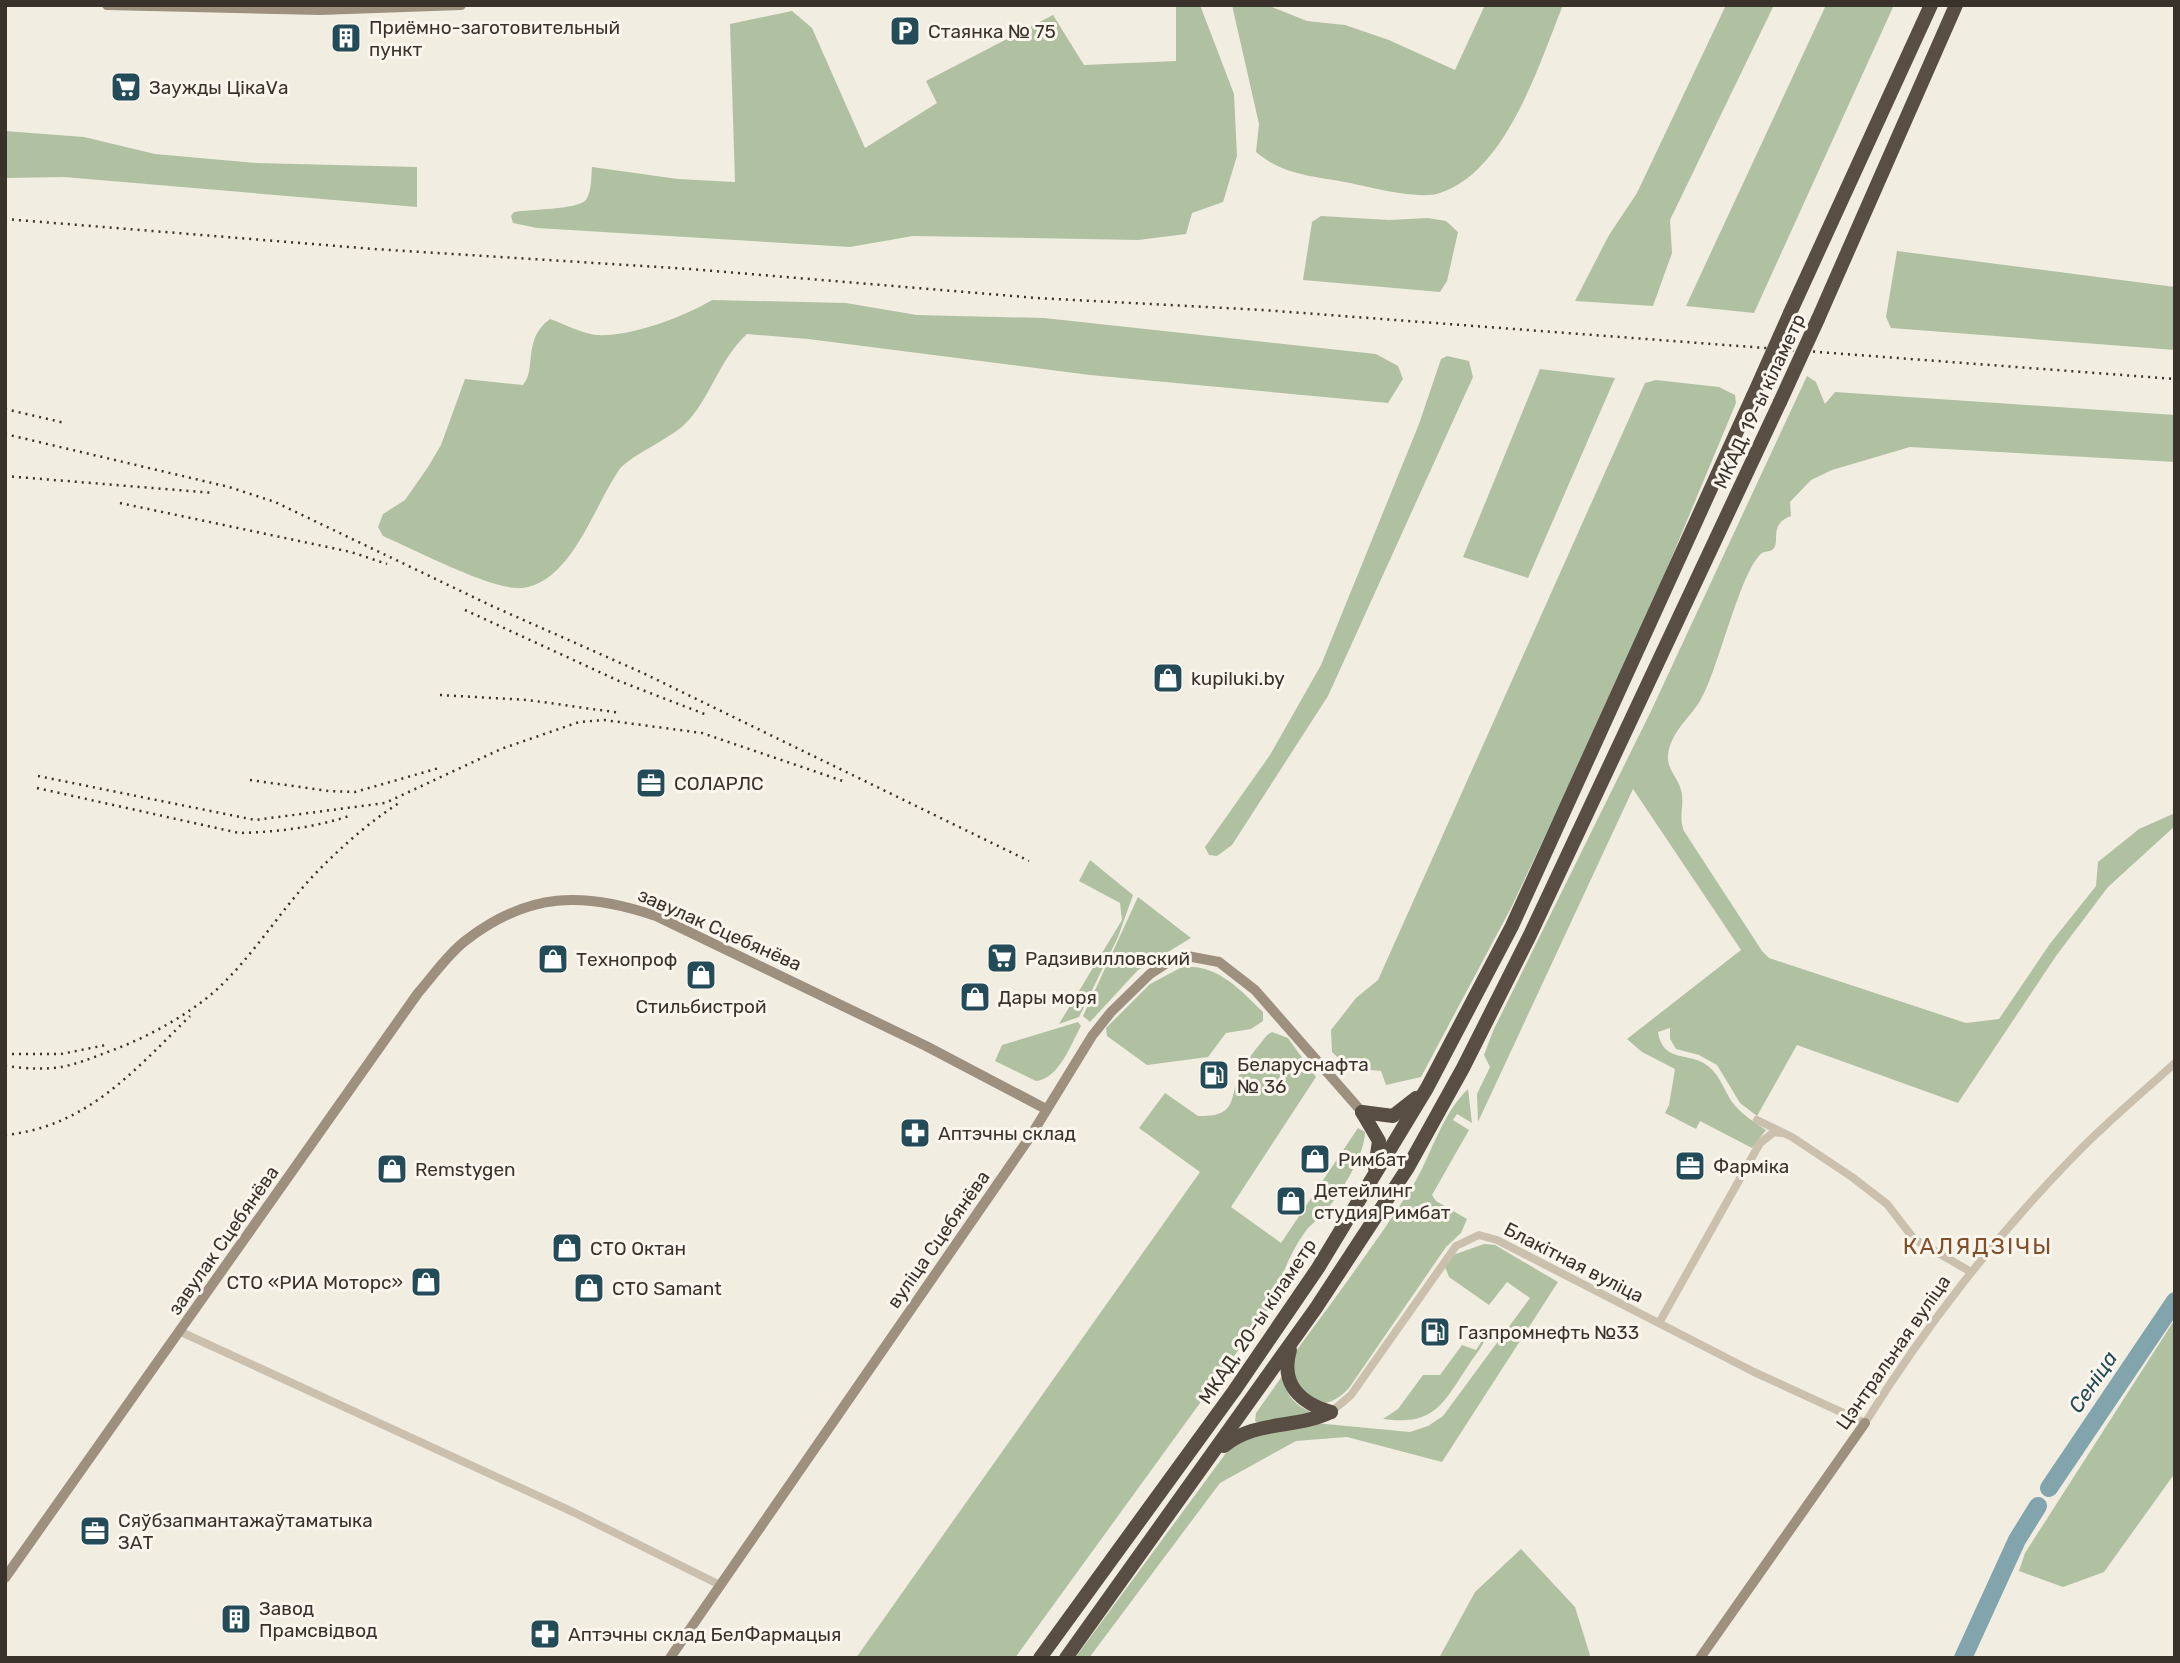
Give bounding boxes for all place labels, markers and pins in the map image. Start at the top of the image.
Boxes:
parking icon: Стаянка № 75 [888,14,922,48]
place label: Приёмно-заготовительный пункт [369,16,620,61]
place label: Стаянка № 75 [928,20,1056,43]
building icon: Приёмно-заготовительный пункт [329,21,363,55]
supermarket icon: Заужды ЦікаVа [109,70,143,104]
place label: Заужды ЦікаVа [149,76,289,99]
shop icon: kupiluki.by [1151,661,1185,695]
place label: kupiluki.by [1191,667,1285,690]
office icon: СОЛАРЛС [634,766,668,800]
place label: СОЛАРЛС [674,772,764,795]
supermarket icon: Радзивилловский [985,941,1019,975]
shop icon: Технопроф [536,942,570,976]
place label: Радзивилловский [1025,947,1190,970]
place label: Технопроф [576,948,677,971]
shop icon: Стильбистрой [684,958,718,992]
shop icon: Дары моря [958,980,992,1014]
place label: Дары моря [998,986,1097,1009]
place label: Стильбистрой [635,995,767,1018]
place label: Беларуснафта № 36 [1237,1053,1369,1098]
fuel station icon: Беларуснафта № 36 [1197,1058,1231,1092]
pharmacy icon: Аптэчны склад [898,1116,932,1150]
place label: Аптэчны склад [938,1122,1076,1145]
shop icon: Римбат [1298,1142,1332,1176]
place label: Римбат [1338,1148,1406,1171]
office icon: Фарміка [1673,1149,1707,1183]
shop icon: Remstygen [375,1152,409,1186]
place label: Фарміка [1713,1155,1789,1178]
place label: Remstygen [415,1158,516,1181]
place label: Детейлинг студия Римбат [1314,1179,1451,1224]
shop icon: Детейлинг студия Римбат [1274,1184,1308,1218]
shop icon: СТО Октан [550,1231,584,1265]
place label: СТО Октан [590,1237,686,1260]
shop icon: СТО «РИА Моторс» [409,1265,443,1299]
place label: СТО «РИА Моторс» [227,1271,403,1294]
shop icon: СТО Samant [572,1271,606,1305]
place label: СТО Samant [612,1277,722,1300]
fuel station icon: Газпромнефть №33 [1418,1315,1452,1349]
place label: Газпромнефть №33 [1458,1321,1639,1344]
place label: Сяўбзапмантажаўтаматыка ЗАТ [118,1509,373,1554]
office icon: Сяўбзапмантажаўтаматыка ЗАТ [78,1514,112,1548]
place label: Завод Прамсвідвод [259,1597,377,1642]
building icon: Завод Прамсвідвод [219,1602,253,1636]
pharmacy icon: Аптэчны склад БелФармацыя [528,1617,562,1651]
place label: Аптэчны склад БелФармацыя [568,1623,841,1646]

